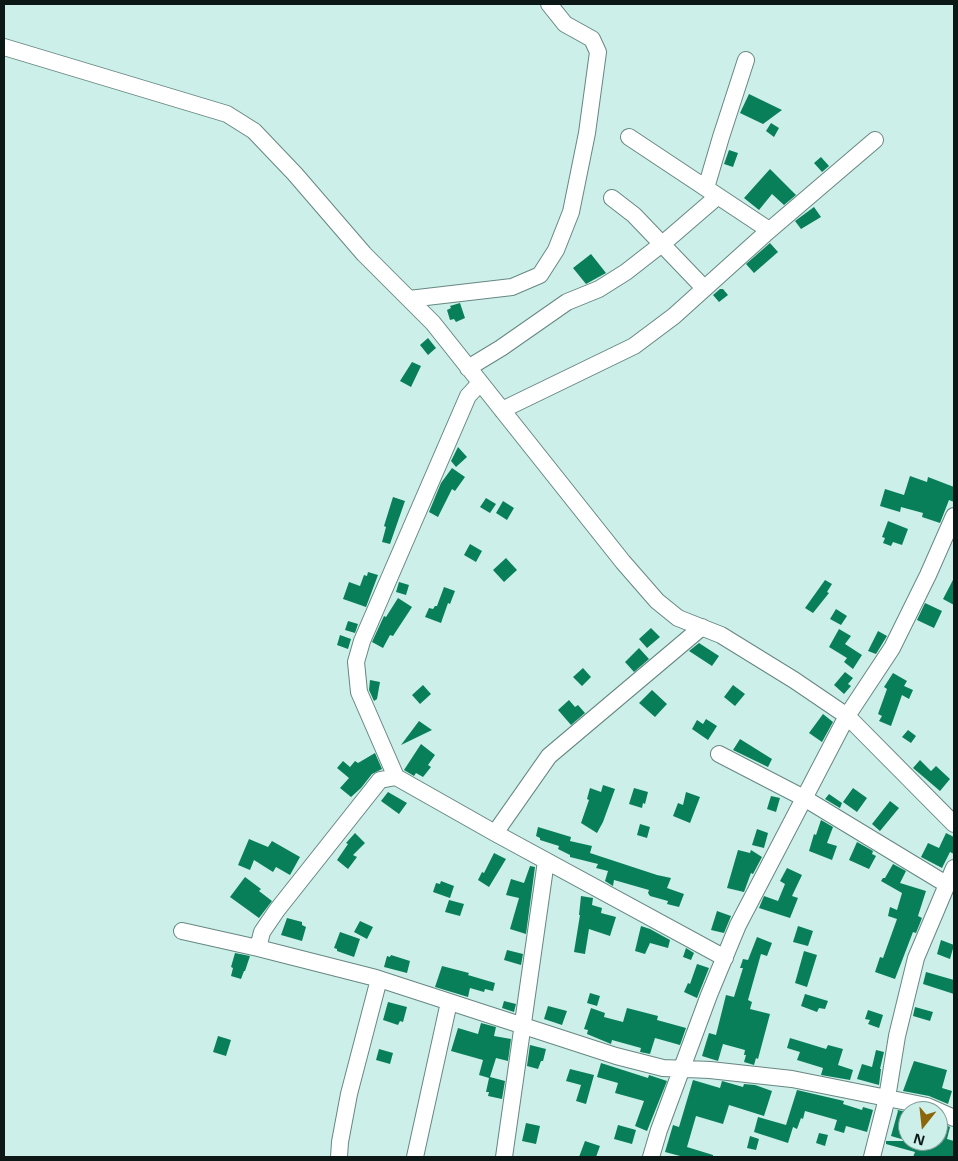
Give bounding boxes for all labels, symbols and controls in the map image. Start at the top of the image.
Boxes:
north arrow [898,1101,948,1151]
text: N [911,1129,927,1151]

